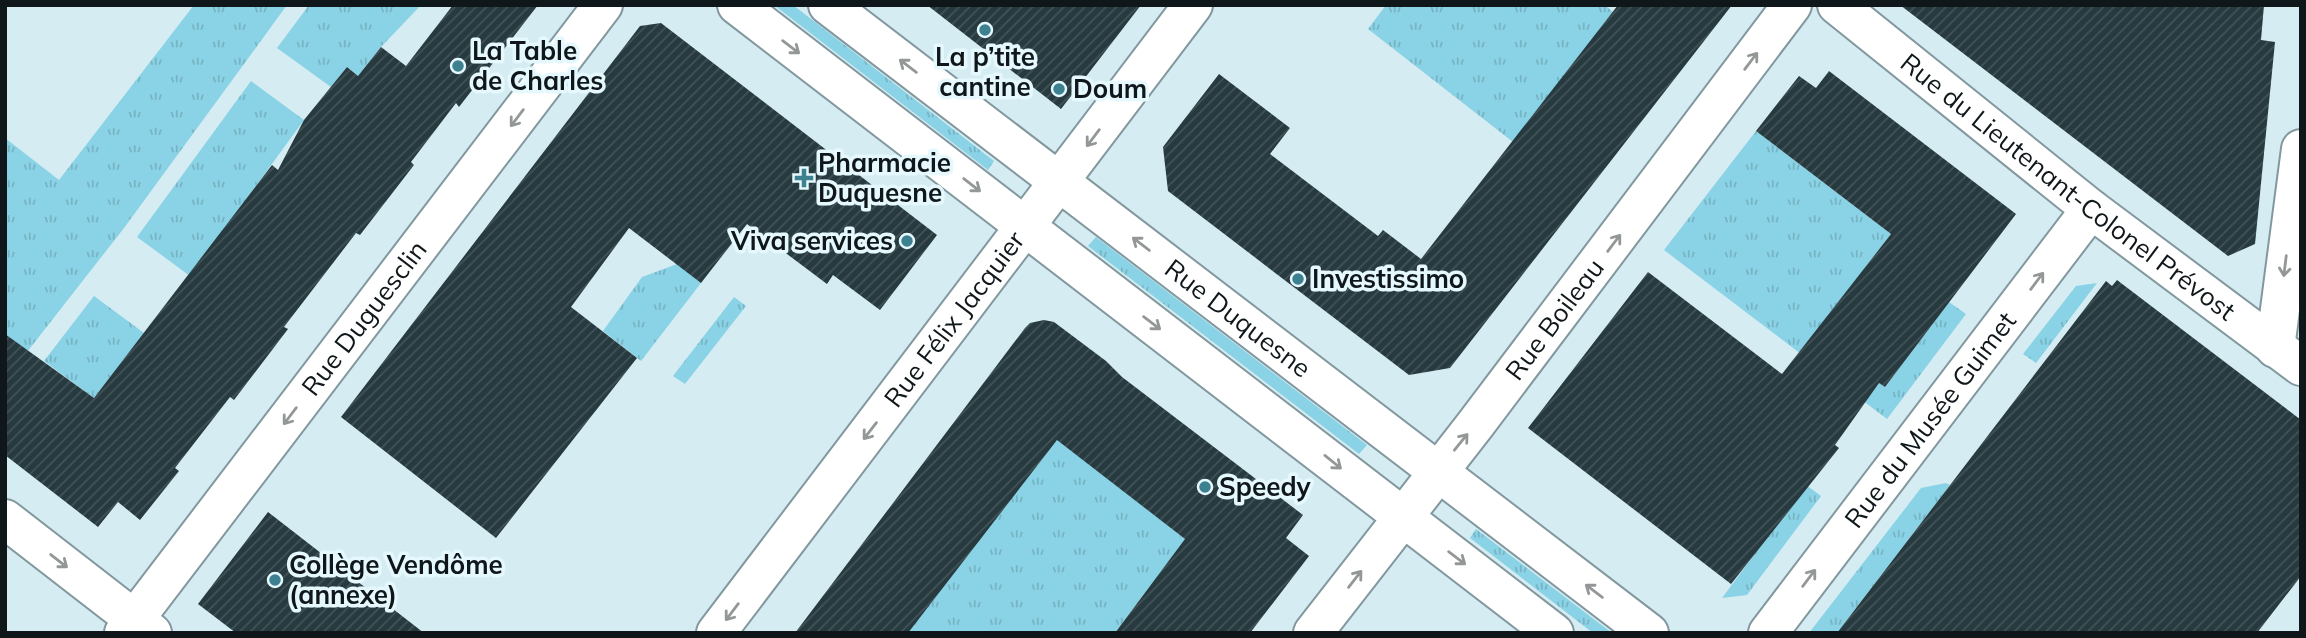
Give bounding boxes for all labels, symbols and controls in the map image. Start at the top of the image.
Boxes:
marker: La p’tite cantine [977,22,993,38]
place label: La Table de Charles [472,34,603,97]
one-way arrow [781,39,800,54]
place label: La p’tite cantine [935,40,1035,103]
street label: Rue du Lieutenant-Colonel Prévost [1894,46,2242,327]
one-way arrow [1743,51,1758,70]
marker: La Table de Charles [450,58,466,74]
one-way arrow [899,59,918,73]
place label: Doum [1073,72,1147,105]
marker: Doum [1051,81,1067,97]
one-way arrow [510,108,525,127]
one-way arrow [1086,128,1100,147]
place label: Pharmacie Duquesne [818,146,951,209]
marker: Pharmacie Duquesne [796,170,812,186]
one-way arrow [962,177,980,193]
place label: Viva services [730,224,893,257]
street label: Rue Félix Jacquier [876,224,1032,414]
marker: Viva services [899,233,915,249]
street label: Rue Duguesclin [294,234,434,402]
one-way arrow [1607,234,1622,252]
one-way arrow [1133,237,1151,252]
street label: Rue Duquesne [1158,252,1318,385]
street label: Rue Boileau [1498,252,1611,386]
one-way arrow [2279,254,2292,277]
place label: Investissimo [1312,262,1464,295]
marker: Investissimo [1290,271,1306,287]
one-way arrow [2029,272,2044,290]
street label: Rue du Musée Guimet [1837,305,2023,534]
one-way arrow [1143,316,1161,331]
one-way arrow [282,406,297,424]
one-way arrow [862,422,877,440]
one-way arrow [1453,434,1469,452]
one-way arrow [1324,454,1342,469]
place label: Speedy [1219,470,1312,503]
marker: Speedy [1197,479,1213,495]
place label: Collège Vendôme (annexe) [289,548,503,611]
one-way arrow [1447,550,1466,565]
one-way arrow [50,553,68,568]
one-way arrow [1347,570,1362,588]
one-way arrow [1802,570,1817,588]
marker: Collège Vendôme (annexe) [267,572,283,588]
one-way arrow [1586,584,1604,599]
one-way arrow [724,603,739,621]

